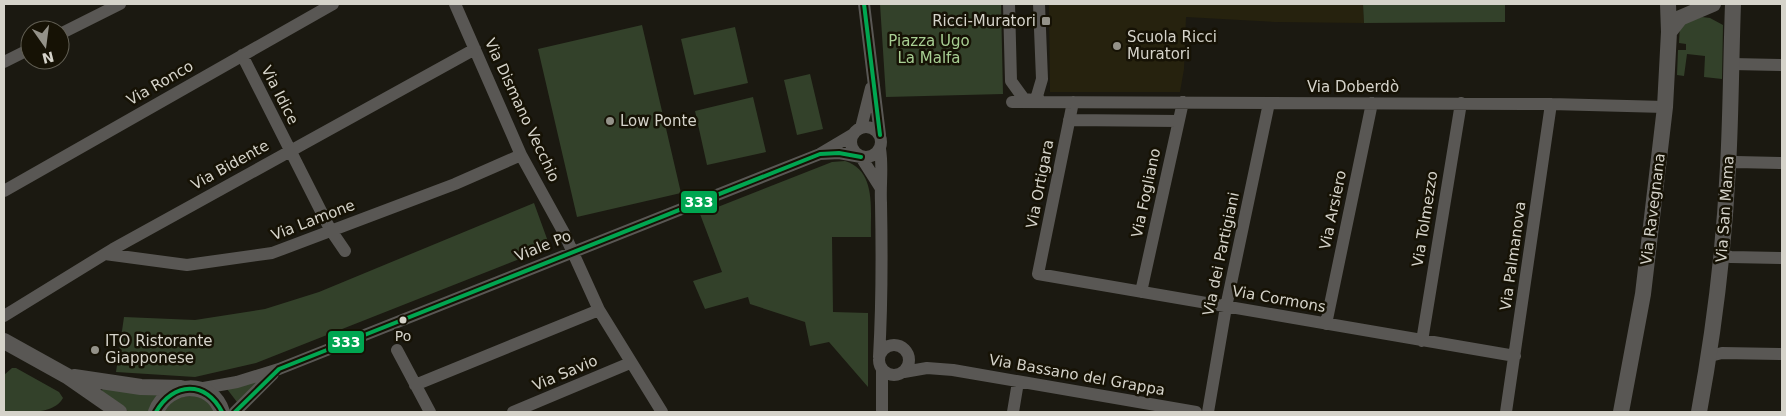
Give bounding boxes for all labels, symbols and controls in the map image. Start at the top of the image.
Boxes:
place label: Ricci-Muratori [932,12,1036,30]
marker: Ricci-Muratori [1040,15,1052,27]
north arrow [20,20,70,70]
place label: Scuola Ricci Muratori [1127,28,1217,63]
park label: Piazza Ugo La Malfa [888,32,970,67]
street label: Via Dismano Vecchio [481,35,563,185]
marker: Scuola Ricci Muratori [1111,40,1123,52]
text: N [41,48,56,67]
street label: Via Ronco [123,57,197,109]
street label: Via Idice [258,63,302,127]
street label: Via Doberdò [1307,78,1399,96]
place label: Low Ponte [620,112,697,130]
marker: Low Ponte [604,115,616,127]
street label: Via Bidente [188,136,272,194]
street label: Via Ortigara [1023,138,1057,230]
street label: Via Fogliano [1128,147,1164,239]
street label: Via Ravegnana [1637,152,1669,266]
street label: Via San Mama [1712,155,1738,263]
street label: Via Arsiero [1316,169,1350,251]
street label: Via Tolmezzo [1409,170,1441,268]
line badge: 333 [680,190,718,214]
street label: Via dei Partigiani [1199,190,1243,318]
text: 333 [684,194,714,210]
street label: Via Lamone [269,196,357,244]
street label: Via Palmanova [1496,200,1530,312]
street label: Viale Po [512,227,574,265]
street label: Via Cormons [1231,282,1327,316]
marker: Po [398,315,408,325]
place label: Po [395,328,411,344]
line badge: 333 [327,330,365,354]
place label: ITO Ristorante Giapponese [105,332,213,367]
text: 333 [331,334,361,350]
marker: ITO Ristorante Giapponese [89,344,101,356]
street label: Via Savio [530,351,600,395]
street label: Via Bassano del Grappa [987,351,1167,399]

